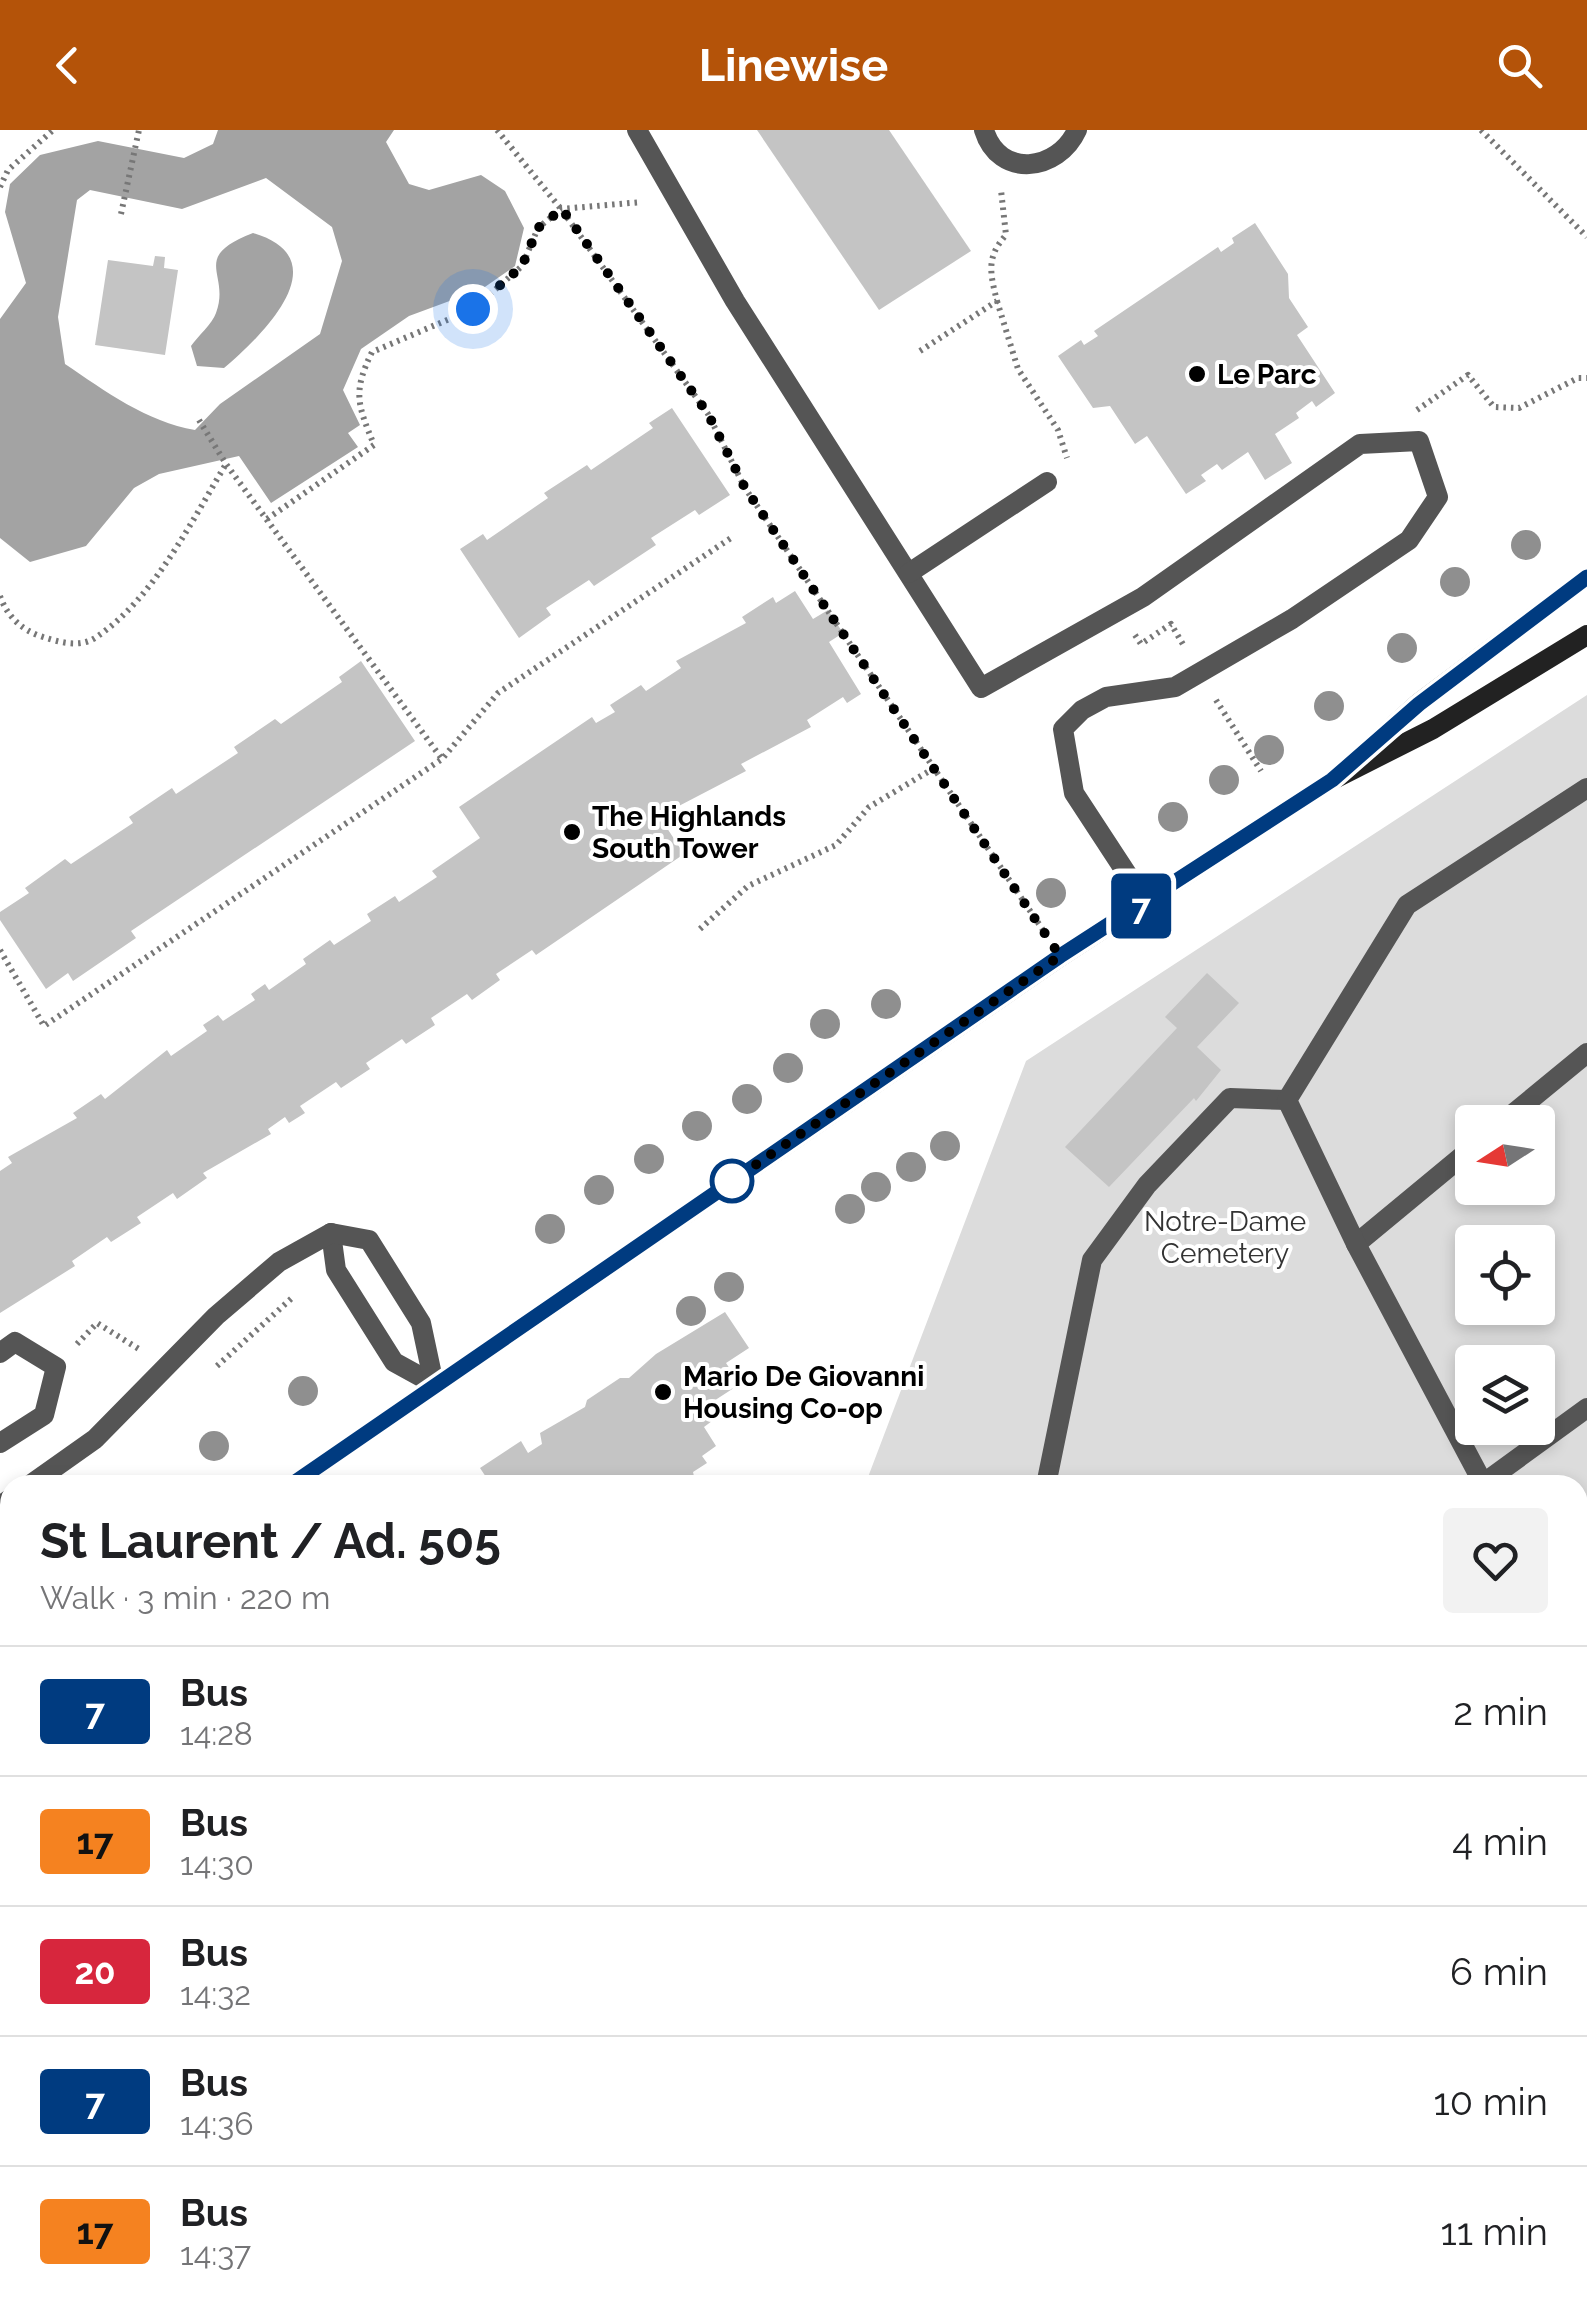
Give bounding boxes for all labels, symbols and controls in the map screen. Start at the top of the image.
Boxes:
icon: back [40,38,95,93]
icon: search [1492,38,1547,93]
text: Linewise [699,39,888,92]
your location [448,284,498,334]
place label: Le Parc [1217,358,1317,391]
marker: Le Parc [1186,363,1208,385]
place label: The Highlands South Tower [592,800,786,865]
marker: The Highlands South Tower [561,821,583,843]
line badge: 7 [1108,874,1174,938]
text: 7 [1131,886,1151,927]
north arrow [1455,1105,1555,1205]
map controls [1455,1105,1555,1445]
unlabelled marker [711,1160,753,1202]
park label: Notre-Dame Cemetery [1144,1205,1306,1270]
button: locate [1455,1225,1555,1325]
button: layers [1455,1345,1555,1445]
place label: Mario De Giovanni Housing Co-op [683,1360,924,1425]
marker: Mario De Giovanni Housing Co-op [652,1381,674,1403]
button: heart [1443,1508,1548,1613]
text: St Laurent / Ad. 505 [40,1513,501,1569]
text: Walk · 3 min · 220 m [40,1579,330,1616]
text: Bus [180,1670,248,1715]
text: 2 min [1453,1689,1548,1734]
text: 7 [85,1691,105,1732]
text: 14:28 [180,1715,253,1752]
text: Bus [180,1800,248,1845]
text: 4 min [1452,1819,1548,1864]
text: 17 [77,1821,113,1862]
text: 14:30 [180,1845,254,1882]
text: Bus [180,1930,248,1975]
text: 6 min [1450,1949,1548,1994]
text: 20 [74,1951,116,1992]
text: 14:32 [180,1975,251,2012]
text: Bus [180,2060,248,2105]
text: 10 min [1433,2079,1548,2124]
text: 7 [85,2081,105,2122]
text: 14:36 [180,2105,254,2142]
text: Bus [180,2190,248,2235]
text: 11 min [1440,2209,1548,2254]
text: 17 [77,2211,113,2252]
text: 14:37 [180,2235,251,2272]

